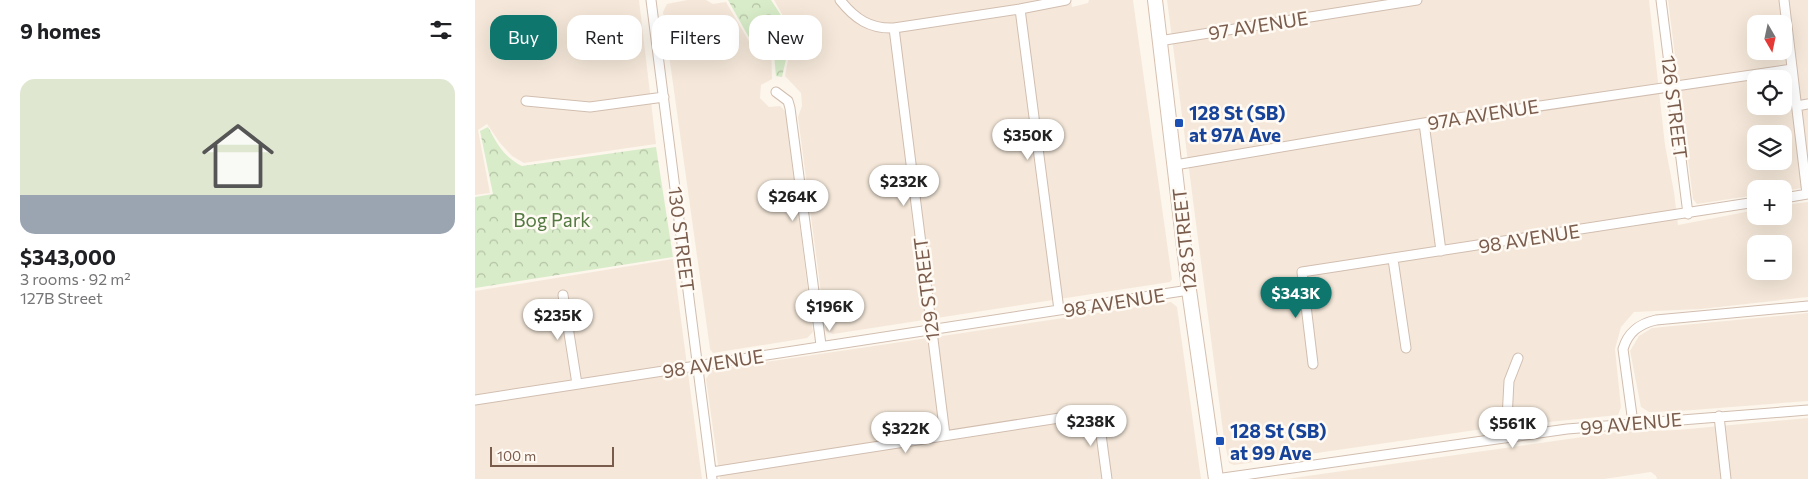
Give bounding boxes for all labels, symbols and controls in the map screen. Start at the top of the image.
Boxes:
street label: 97 AVENUE [1206,6,1310,44]
chip: Buy [490,15,557,60]
chip: Rent [567,15,642,60]
chip: Filters [652,15,739,60]
chip: New [749,15,822,60]
north arrow [1747,15,1793,60]
map controls [1747,15,1792,280]
icon: filters [427,16,455,44]
text: 9 homes [20,18,101,43]
street label: 126 STREET [1657,54,1693,160]
button: locate [1747,70,1792,115]
street label: 97A AVENUE [1426,94,1540,134]
place label: 128 St (SB) at 97A Ave [1189,101,1286,146]
icon: home [193,111,283,201]
marker: 128 St (SB) at 97A Ave [1173,117,1185,129]
pin: $350K [993,119,1063,161]
text: $350K [1003,125,1053,144]
button: layers [1747,125,1792,170]
pin: $232K [869,164,939,207]
text: $232K [880,171,928,190]
pin: $264K [758,180,828,222]
button: + [1747,180,1792,225]
street label: 130 STREET [664,185,700,293]
text: $264K [768,186,818,205]
street label: 128 STREET [1167,187,1201,293]
park label: Bog Park [513,208,591,231]
street label: 98 AVENUE [1477,219,1581,257]
button: − [1747,235,1792,280]
street label: 129 STREET [908,236,944,342]
text: $343,000 [20,244,116,269]
text: 3 rooms · 92 m² [20,269,131,288]
pin: $343K [1261,276,1331,319]
street label: 98 AVENUE [1062,283,1166,321]
text: $343K [1272,283,1320,302]
text: 127B Street [20,288,103,307]
pin: $196K [795,290,865,332]
text: $196K [806,296,854,315]
pin: $235K [523,298,593,341]
text: $235K [534,305,582,324]
street label: 98 AVENUE [661,344,765,382]
pin: $238K [1056,404,1126,447]
pin: $561K [1478,406,1548,449]
street label: 99 AVENUE [1579,407,1683,439]
text: $238K [1067,411,1115,430]
pin: $322K [871,412,941,454]
text: $561K [1490,413,1536,432]
text: $322K [882,418,930,437]
place label: 128 St (SB) at 99 Ave [1230,419,1327,464]
marker: 128 St (SB) at 99 Ave [1214,435,1226,447]
scale bar [490,444,614,467]
text: 100 m [497,447,536,464]

